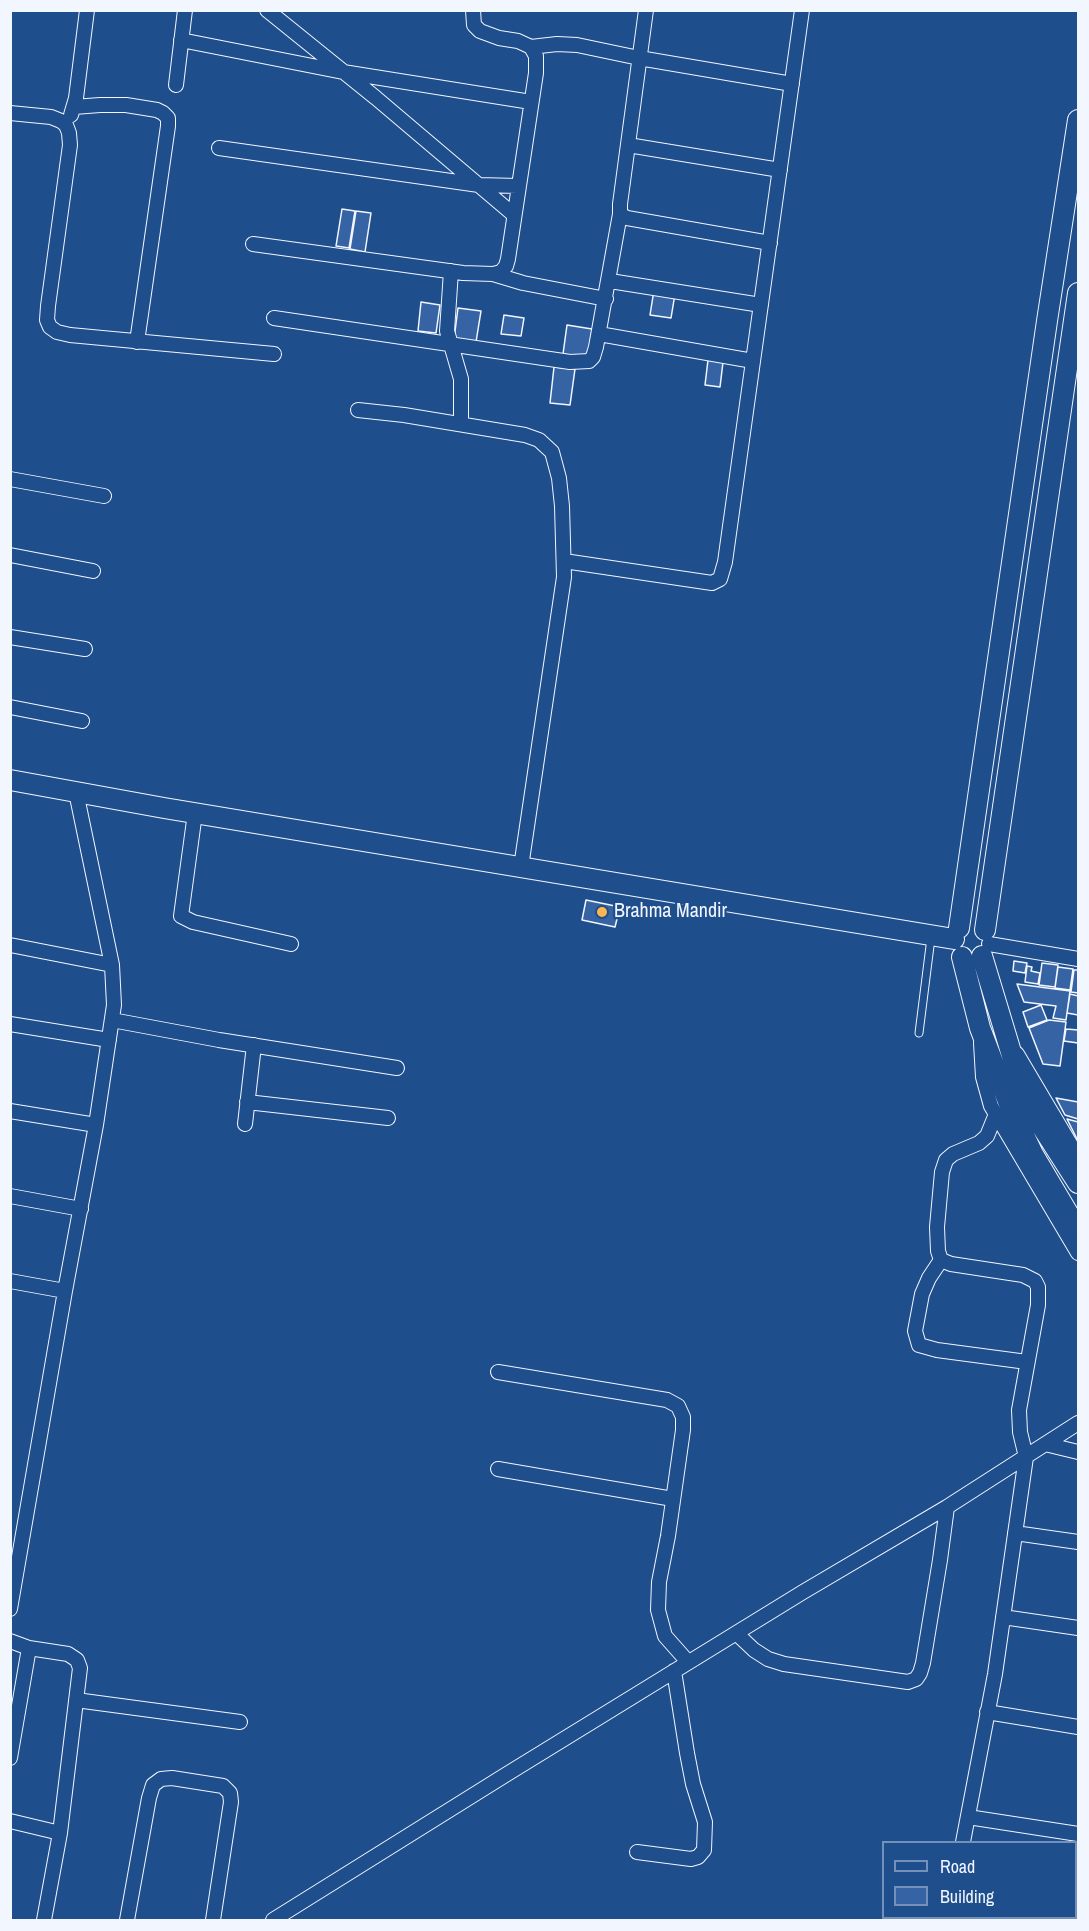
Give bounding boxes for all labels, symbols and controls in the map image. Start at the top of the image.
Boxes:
place label: Brahma Mandir [614,900,727,924]
marker: Brahma Mandir [595,905,609,919]
legend [882,1841,1077,1919]
text: Road [940,1854,975,1879]
text: Building [940,1884,994,1909]

